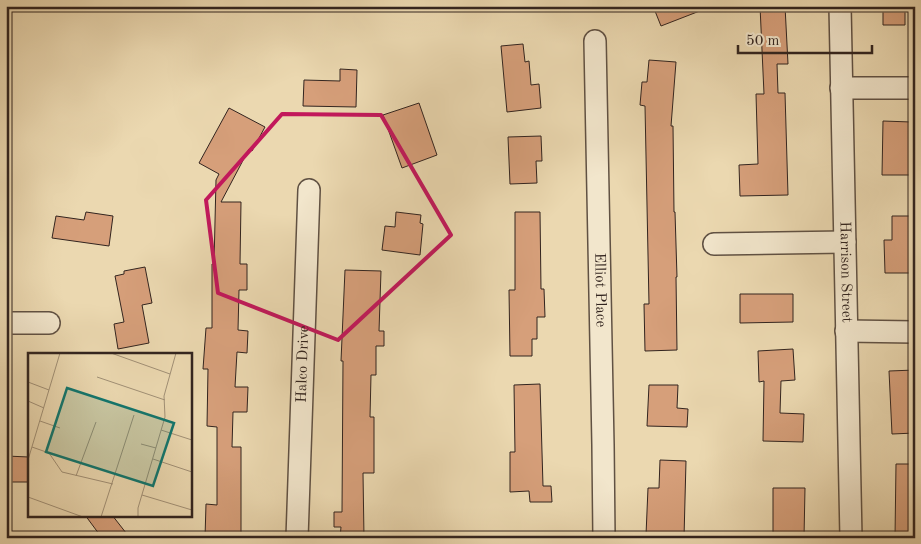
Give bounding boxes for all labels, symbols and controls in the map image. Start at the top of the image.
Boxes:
scale bar [738,22,872,54]
text: 50 m [746,34,780,49]
street label: Harrison Street [837,221,854,323]
street label: Elliot Place [592,253,608,327]
street label: Halco Drive [294,325,312,403]
inset map [28,353,191,516]

